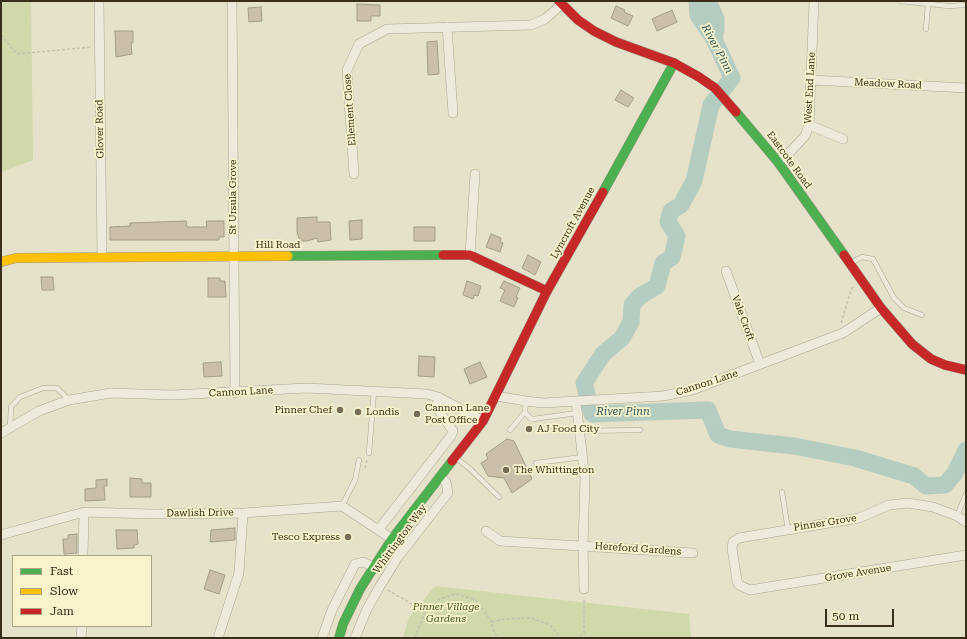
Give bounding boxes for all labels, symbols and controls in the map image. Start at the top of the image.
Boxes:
water label: River Pinn [699,22,735,76]
street label: West End Lane [802,52,818,124]
street label: Ellement Close [342,74,358,146]
street label: Meadow Road [854,76,922,92]
street label: Glover Road [93,99,107,159]
street label: Eastcote Road [764,129,814,191]
street label: St Ursula Grove [227,159,239,235]
street label: Lyncroft Avenue [548,185,598,261]
street label: Hill Road [256,239,300,251]
street label: Vale Croft [729,293,757,343]
street label: Cannon Lane [675,367,739,399]
street label: Cannon Lane [209,384,273,400]
place label: Cannon Lane Post Office [425,402,489,426]
place label: Pinner Chef [274,404,332,416]
marker: Pinner Chef [335,405,345,415]
water label: River Pinn [596,405,650,419]
place label: Londis [366,406,399,418]
marker: Londis [353,407,363,417]
marker: Cannon Lane Post Office [412,409,422,419]
place label: AJ Food City [537,423,599,435]
marker: AJ Food City [524,424,534,434]
place label: The Whittington [514,464,594,476]
marker: The Whittington [501,465,511,475]
street label: Whittington Way [371,502,429,576]
street label: Dawlish Drive [166,506,234,520]
street label: Pinner Grove [793,512,857,534]
place label: Tesco Express [272,531,340,543]
marker: Tesco Express [343,532,353,542]
street label: Hereford Gardens [594,540,682,558]
legend [12,555,152,627]
street label: Grove Avenue [824,562,892,584]
text: Fast [50,564,73,578]
text: Slow [50,584,78,598]
park label: Pinner Village Gardens [413,601,479,624]
scale bar [827,601,896,627]
text: Jam [50,604,74,618]
text: 50 m [832,609,859,623]

